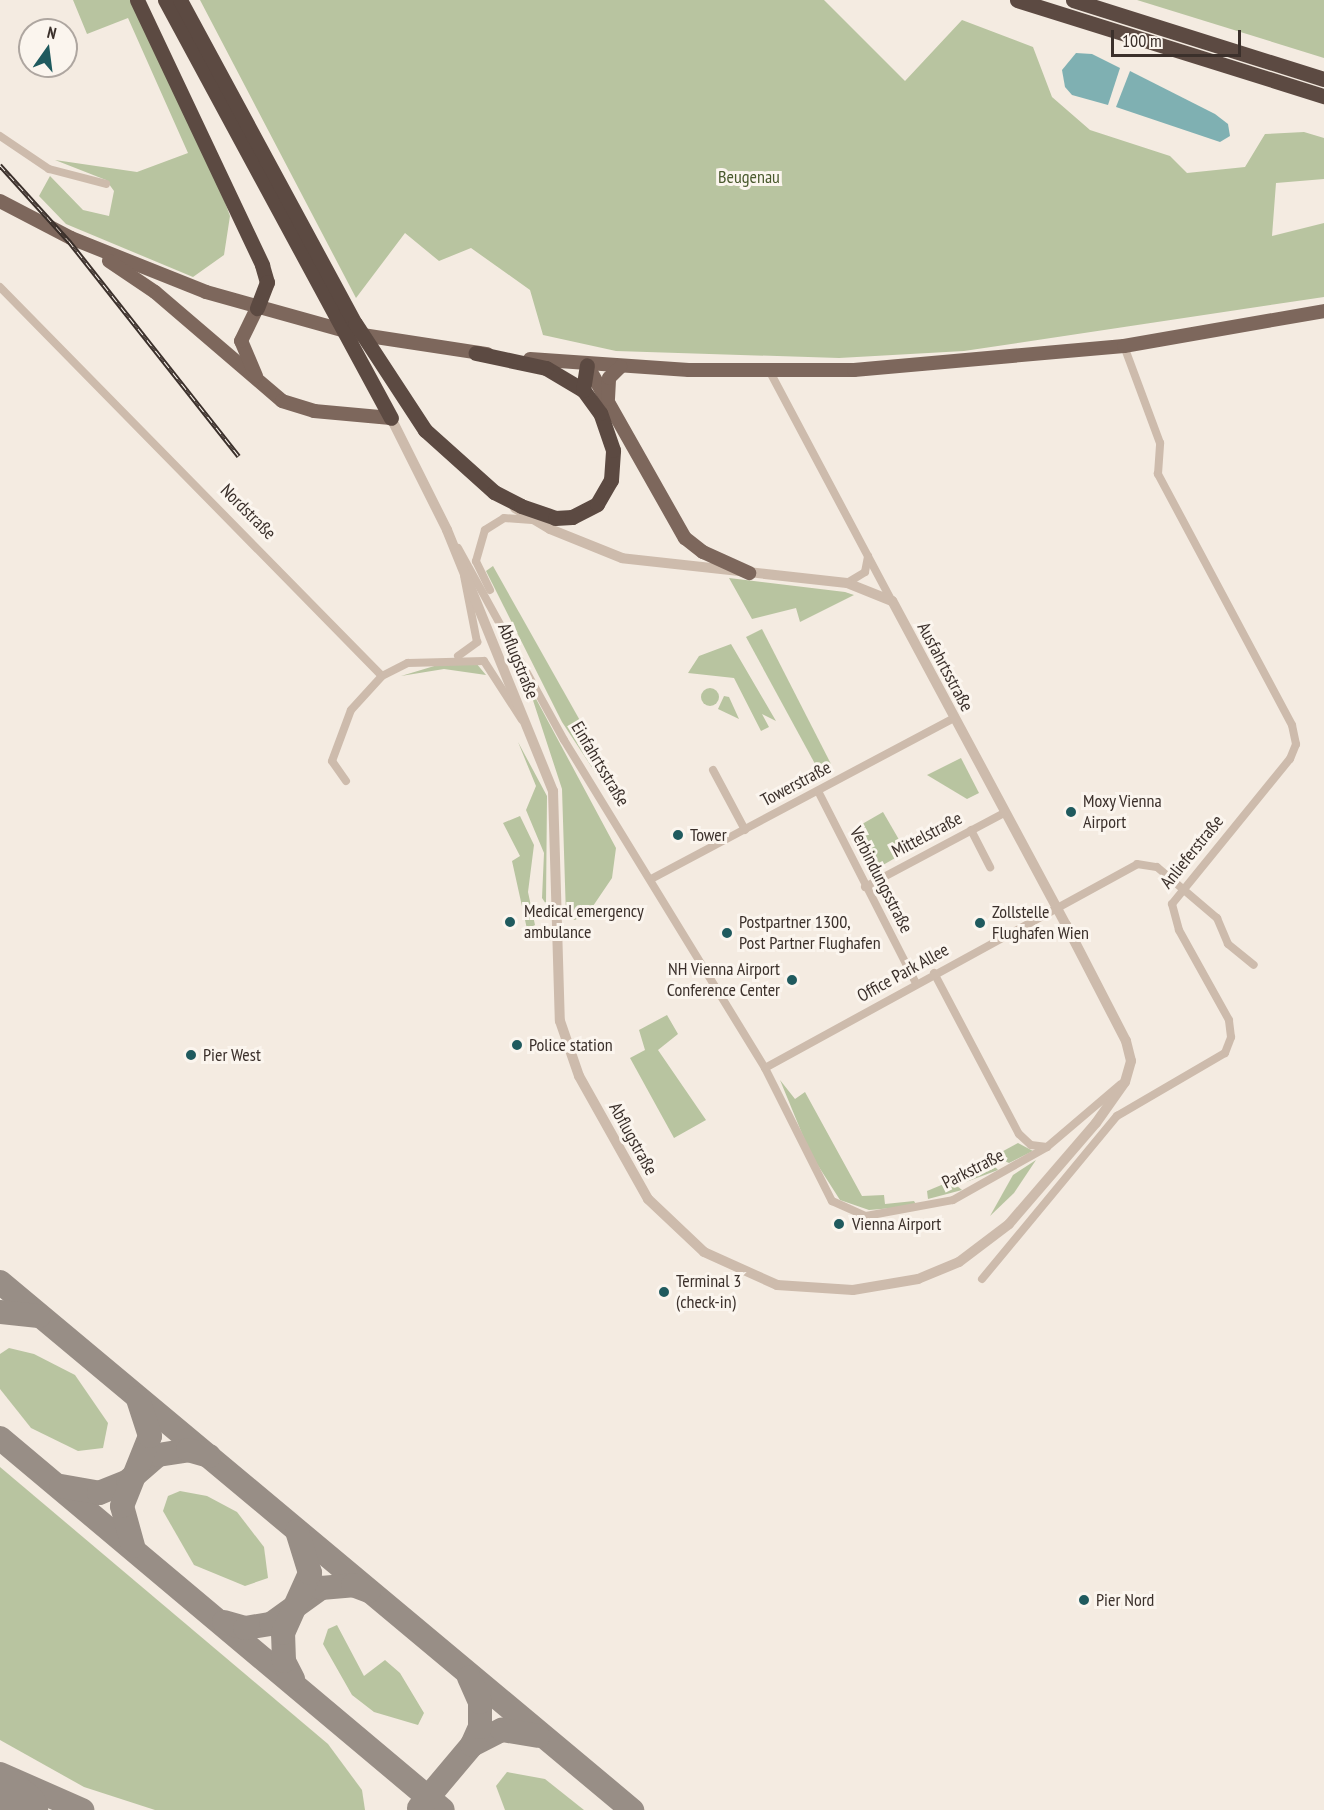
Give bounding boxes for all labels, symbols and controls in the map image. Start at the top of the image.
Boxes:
north arrow [18,18,78,78]
scale bar [1114,18,1244,56]
text: N [45,22,58,43]
text: 100 m [1122,29,1162,52]
park label: Beugenau [718,166,780,188]
street label: Nordstraße [216,480,280,544]
street label: Ausfahrtsstraße [912,619,978,715]
street label: Abflugstraße [493,620,543,702]
street label: Einfahrtsstraße [566,718,634,810]
street label: Towerstraße [757,757,835,811]
place label: Moxy Vienna Airport [1083,791,1163,834]
marker: Moxy Vienna Airport [1064,805,1078,819]
street label: Mittelstraße [888,808,966,862]
street label: Anlieferstraße [1156,811,1228,893]
street label: Verbindungsstraße [845,823,917,937]
place label: Tower [690,824,727,846]
marker: Tower [671,828,685,842]
place label: Medical emergency ambulance [524,901,644,944]
place label: Zollstelle Flughafen Wien [992,902,1089,944]
place label: Postpartner 1300, Post Partner Flughafen [739,912,881,954]
marker: Medical emergency ambulance [501,913,519,931]
marker: Zollstelle Flughafen Wien [973,916,987,930]
marker: Postpartner 1300, Post Partner Flughafen [720,926,734,940]
street label: Office Park Allee [853,939,953,1007]
place label: NH Vienna Airport Conference Center [667,959,780,1002]
marker: NH Vienna Airport Conference Center [785,973,799,987]
place label: Police station [529,1034,613,1056]
marker: Police station [510,1038,524,1052]
place label: Pier West [203,1044,261,1066]
marker: Pier West [184,1048,198,1062]
street label: Abflugstraße [604,1099,662,1179]
street label: Parkstraße [939,1144,1007,1194]
place label: Vienna Airport [852,1213,942,1235]
marker: Vienna Airport [830,1215,848,1233]
place label: Terminal 3 (check-in) [676,1271,741,1314]
marker: Terminal 3 (check-in) [657,1285,671,1299]
place label: Pier Nord [1096,1589,1154,1611]
marker: Pier Nord [1077,1593,1091,1607]

